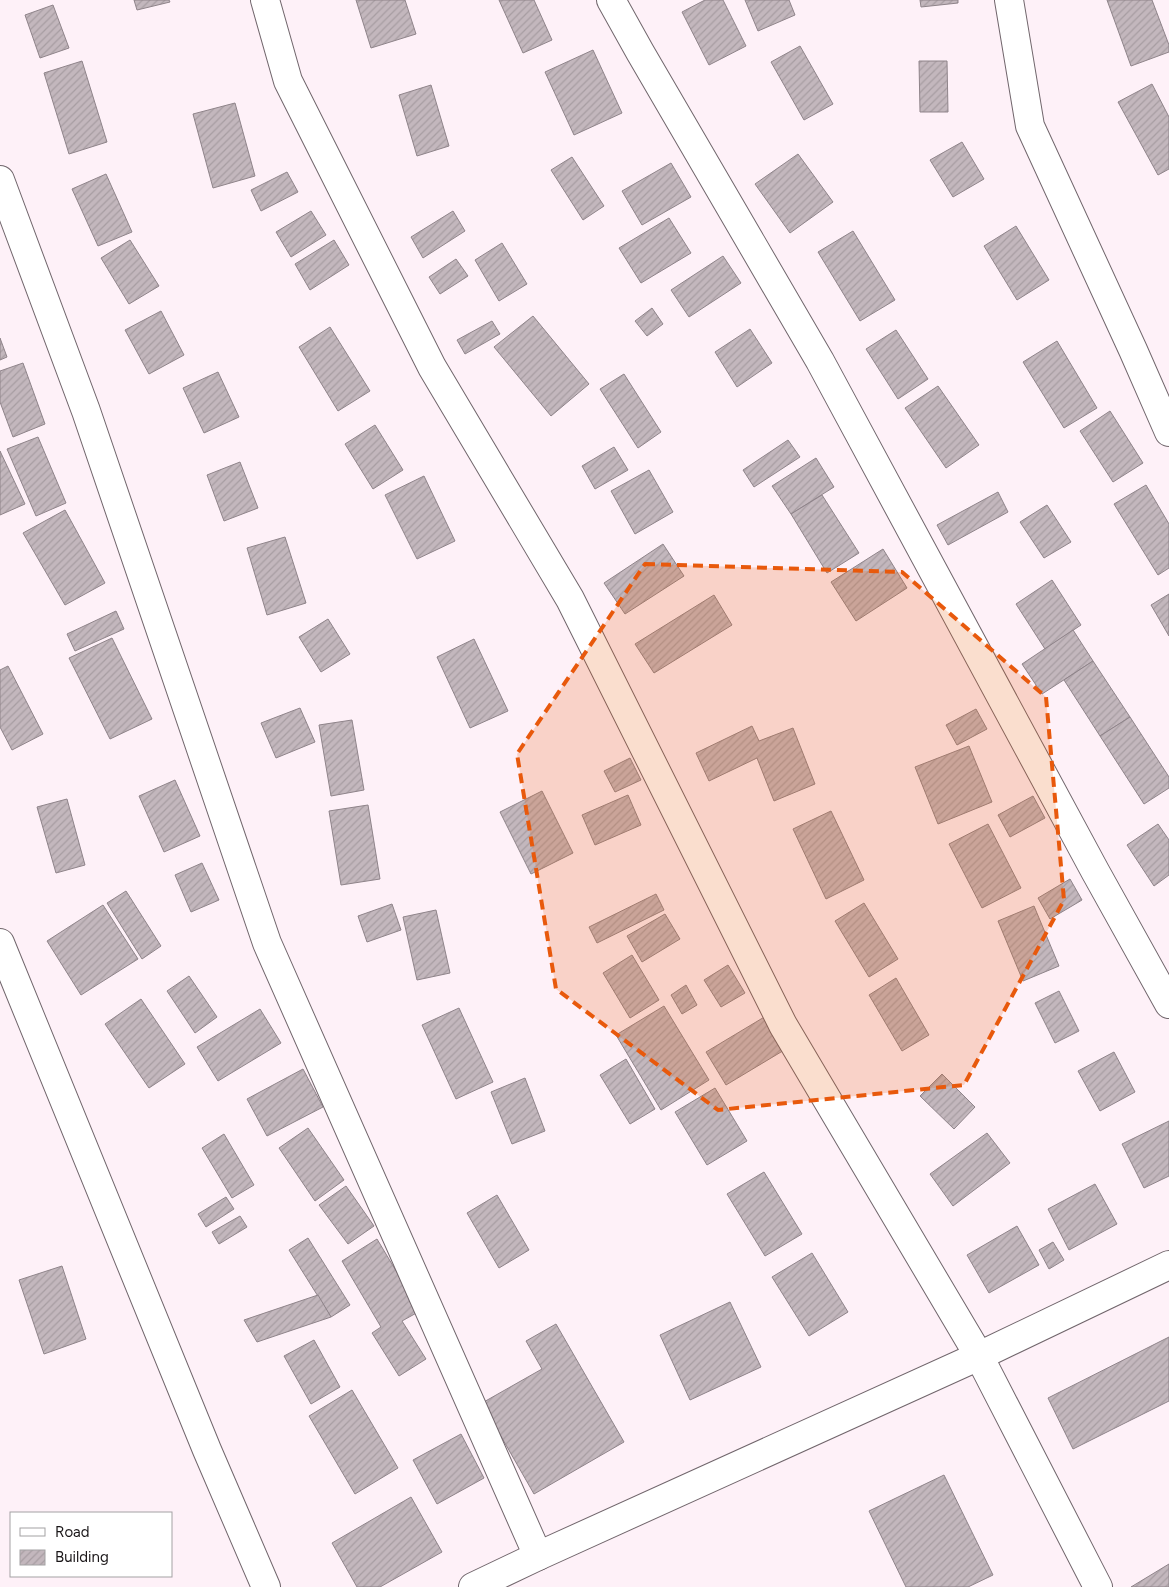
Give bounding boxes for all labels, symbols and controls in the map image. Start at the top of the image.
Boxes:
legend [10,1512,172,1577]
text: Road [55,1523,90,1541]
text: Building [55,1548,109,1566]

